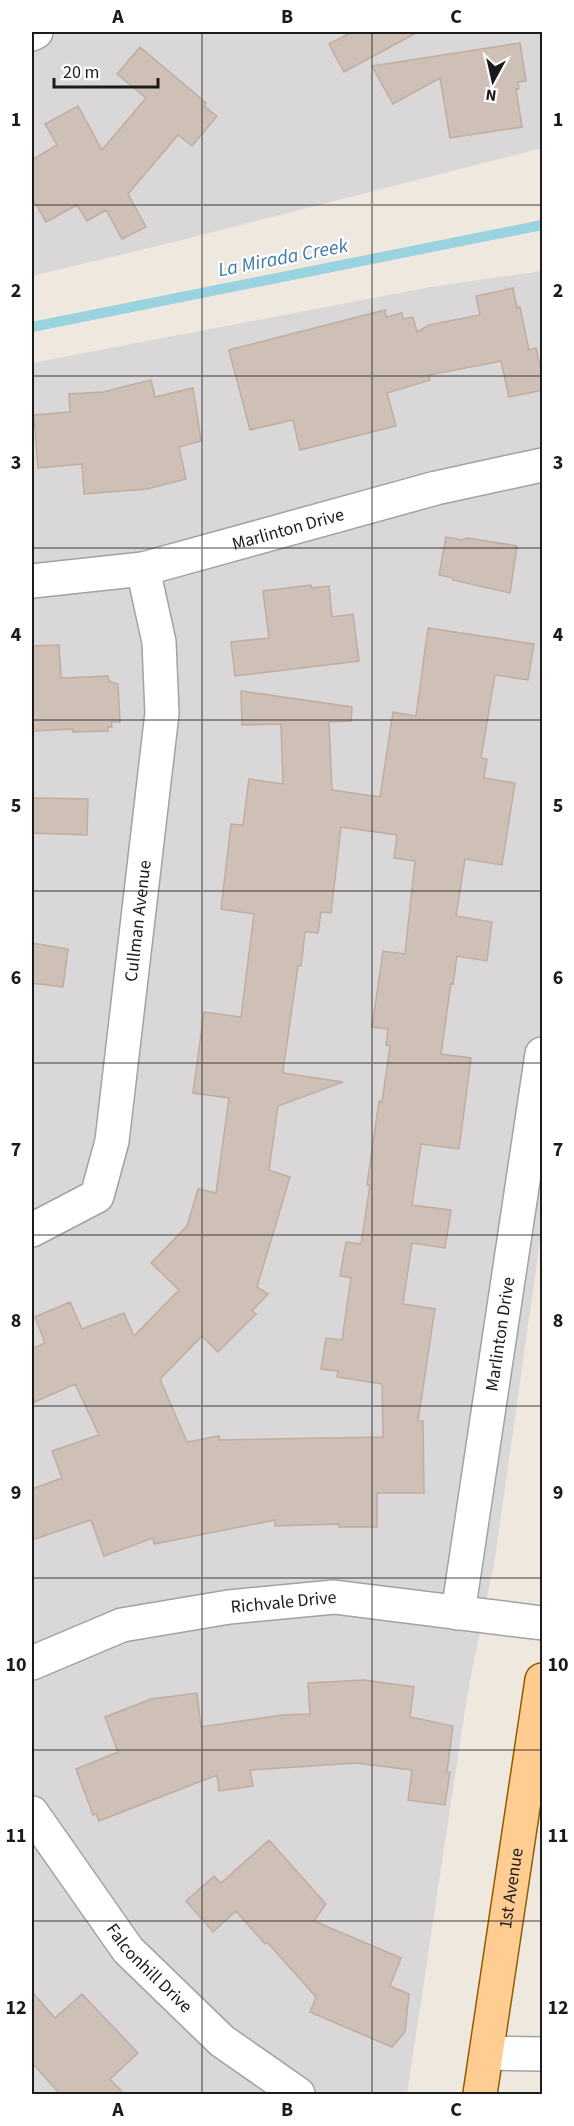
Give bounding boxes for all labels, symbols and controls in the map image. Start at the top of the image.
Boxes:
text: A [111,3,124,31]
text: B [281,3,293,31]
text: C [450,3,462,31]
scale bar [54,51,158,89]
north arrow [463,51,523,111]
text: 20 m [63,60,99,85]
text: N [484,83,498,106]
text: 1 [11,106,21,134]
text: 1 [553,106,563,134]
water label: La Mirada Creek [216,232,351,284]
text: 2 [11,277,21,305]
text: 2 [553,277,563,305]
text: 3 [11,449,21,477]
text: 3 [553,449,563,477]
street label: Marlinton Drive [229,501,347,556]
text: 4 [11,621,22,649]
text: 4 [553,621,564,649]
text: 5 [11,792,21,820]
text: 5 [553,792,563,820]
street label: Cullman Avenue [118,859,157,983]
text: 6 [11,964,21,992]
text: 6 [553,964,563,992]
text: 7 [11,1136,21,1164]
text: 7 [553,1136,563,1164]
street label: Marlinton Drive [479,1275,521,1393]
text: 8 [11,1307,21,1335]
text: 8 [553,1307,563,1335]
text: 9 [11,1479,21,1507]
text: 9 [553,1479,563,1507]
street label: Richvale Drive [230,1584,338,1619]
text: 10 [5,1651,27,1679]
text: 10 [547,1651,569,1679]
text: 11 [5,1822,27,1850]
text: 11 [547,1822,569,1850]
street label: 1st Avenue [492,1846,529,1930]
street label: Falconhill Drive [101,1918,198,2018]
text: 12 [5,1994,27,2022]
text: 12 [547,1994,569,2022]
text: A [111,2096,124,2124]
text: B [281,2096,293,2124]
text: C [450,2096,462,2124]

